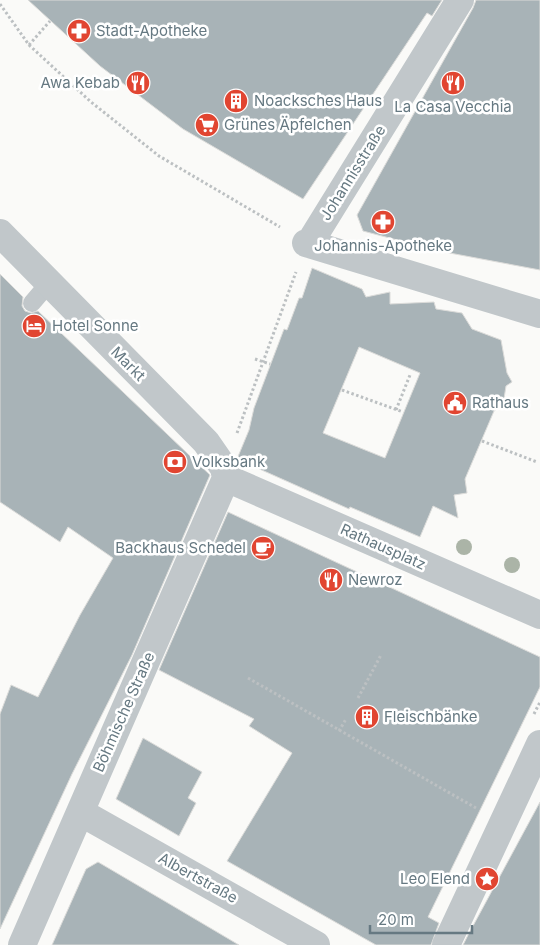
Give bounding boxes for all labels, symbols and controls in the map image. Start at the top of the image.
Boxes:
pharmacy icon: Stadt-Apotheke [66,18,92,44]
place label: Stadt-Apotheke [96,21,207,40]
restaurant icon: Awa Kebab [125,70,151,96]
restaurant icon: La Casa Vecchia [440,70,466,96]
place label: Awa Kebab [41,73,120,92]
building icon: Noacksches Haus [223,88,249,114]
place label: Noacksches Haus [254,91,382,110]
place label: La Casa Vecchia [394,97,512,116]
supermarket icon: Grünes Äpfelchen [194,112,220,138]
place label: Grünes Äpfelchen [224,115,352,134]
street label: Johannisstraße [316,121,390,224]
pharmacy icon: Johannis-Apotheke [370,209,396,235]
place label: Johannis-Apotheke [314,236,452,255]
hotel icon: Hotel Sonne [21,313,47,339]
place label: Hotel Sonne [52,316,139,335]
street label: Markt [107,342,150,385]
public building icon: Rathaus [442,390,468,416]
place label: Rathaus [472,393,529,412]
bank icon: Volksbank [162,449,188,475]
place label: Volksbank [192,452,266,471]
street label: Rathausplatz [338,519,429,574]
cafe icon: Backhaus Schedel [250,535,276,561]
place label: Backhaus Schedel [115,538,246,557]
restaurant icon: Newroz [318,567,344,593]
place label: Newroz [348,570,403,589]
street label: Böhmische Straße [89,649,159,775]
building icon: Fleischbänke [354,704,380,730]
place label: Fleischbänke [384,707,477,726]
street label: Albertstraße [155,848,241,907]
place icon: Leo Elend [474,866,500,892]
place label: Leo Elend [400,869,470,888]
scale bar [370,902,472,934]
text: 20 m [378,910,414,929]

